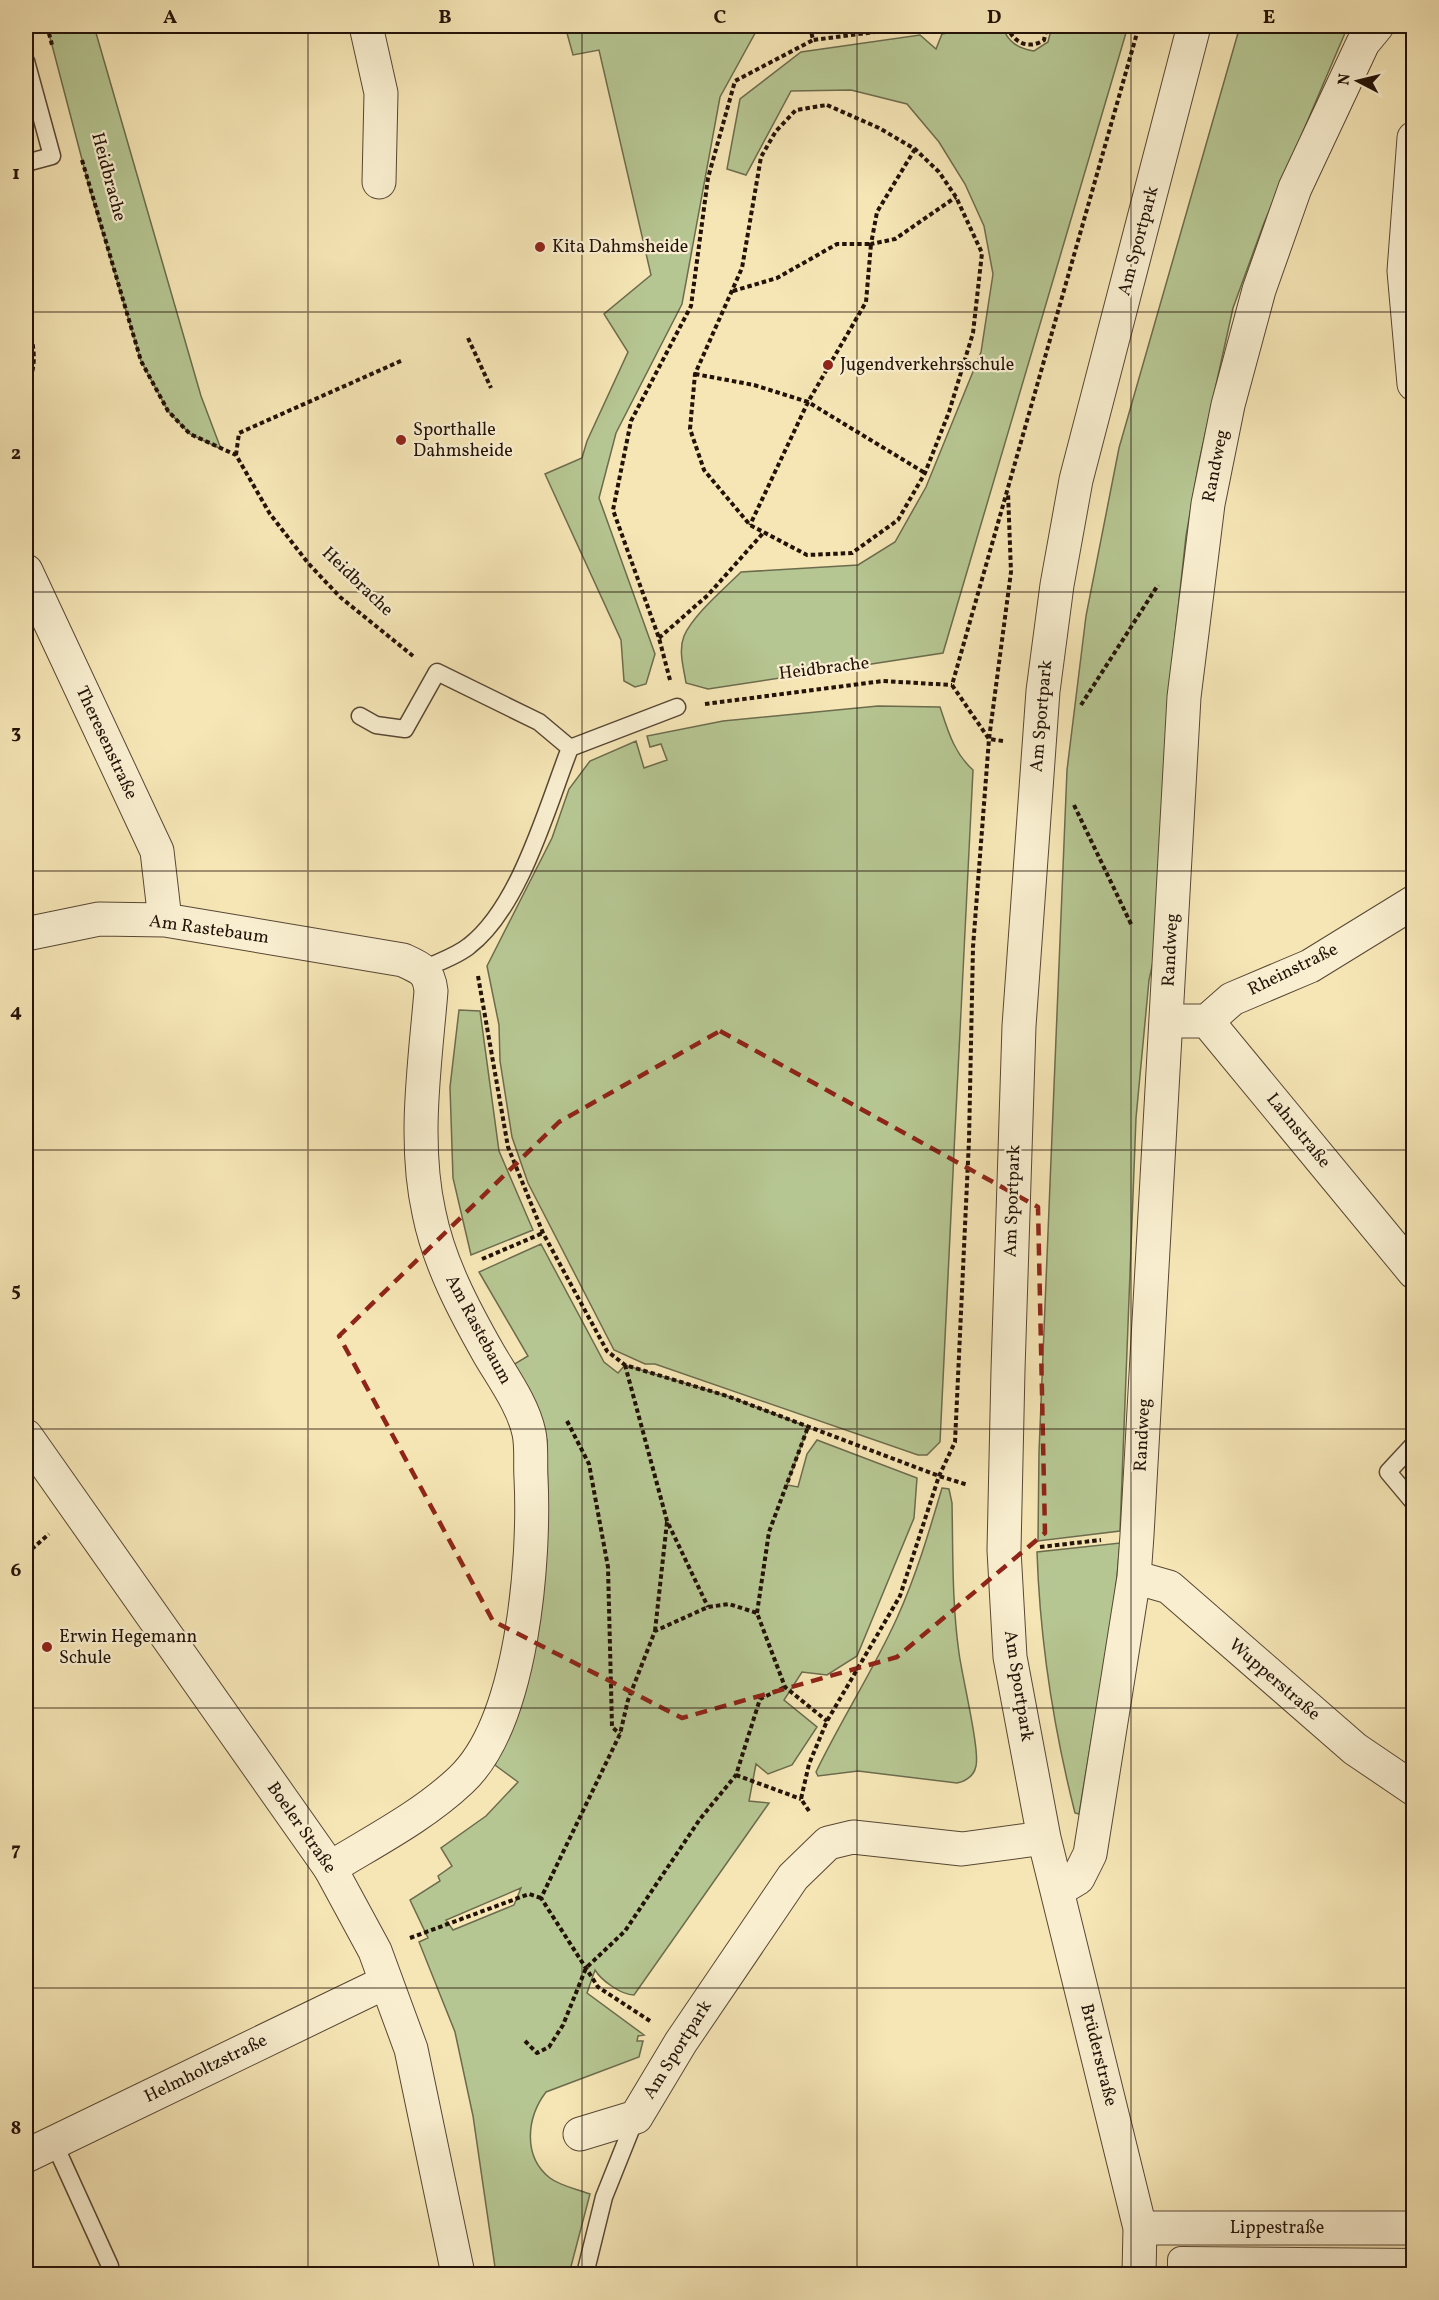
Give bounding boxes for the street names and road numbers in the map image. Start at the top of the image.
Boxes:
street label: Heidbrache [84,130,132,224]
street label: Am Sportpark [1112,183,1166,299]
street label: Randweg [1197,427,1235,505]
street label: Heidbrache [316,541,398,623]
street label: Heidbrache [777,651,871,687]
street label: Am Sportpark [1025,659,1059,773]
street label: Theresenstraße [69,682,143,804]
street label: Am Rastebaum [147,909,271,951]
street label: Randweg [1157,913,1185,987]
street label: Rheinstraße [1244,937,1342,1003]
street label: Lahnstraße [1260,1088,1336,1174]
street label: Am Sportpark [999,1144,1027,1258]
street label: Am Rastebaum [439,1271,517,1389]
street label: Randweg [1129,1398,1157,1472]
street label: Am Sportpark [997,1628,1039,1744]
street label: Wupperstraße [1223,1633,1325,1727]
street label: Boeler Straße [260,1777,342,1879]
street label: Am Sportpark [638,1996,719,2104]
street label: Brüderstraße [1073,2001,1123,2109]
street label: Helmholtzstraße [140,2028,272,2110]
street label: Lippestraße [1230,2216,1324,2241]

